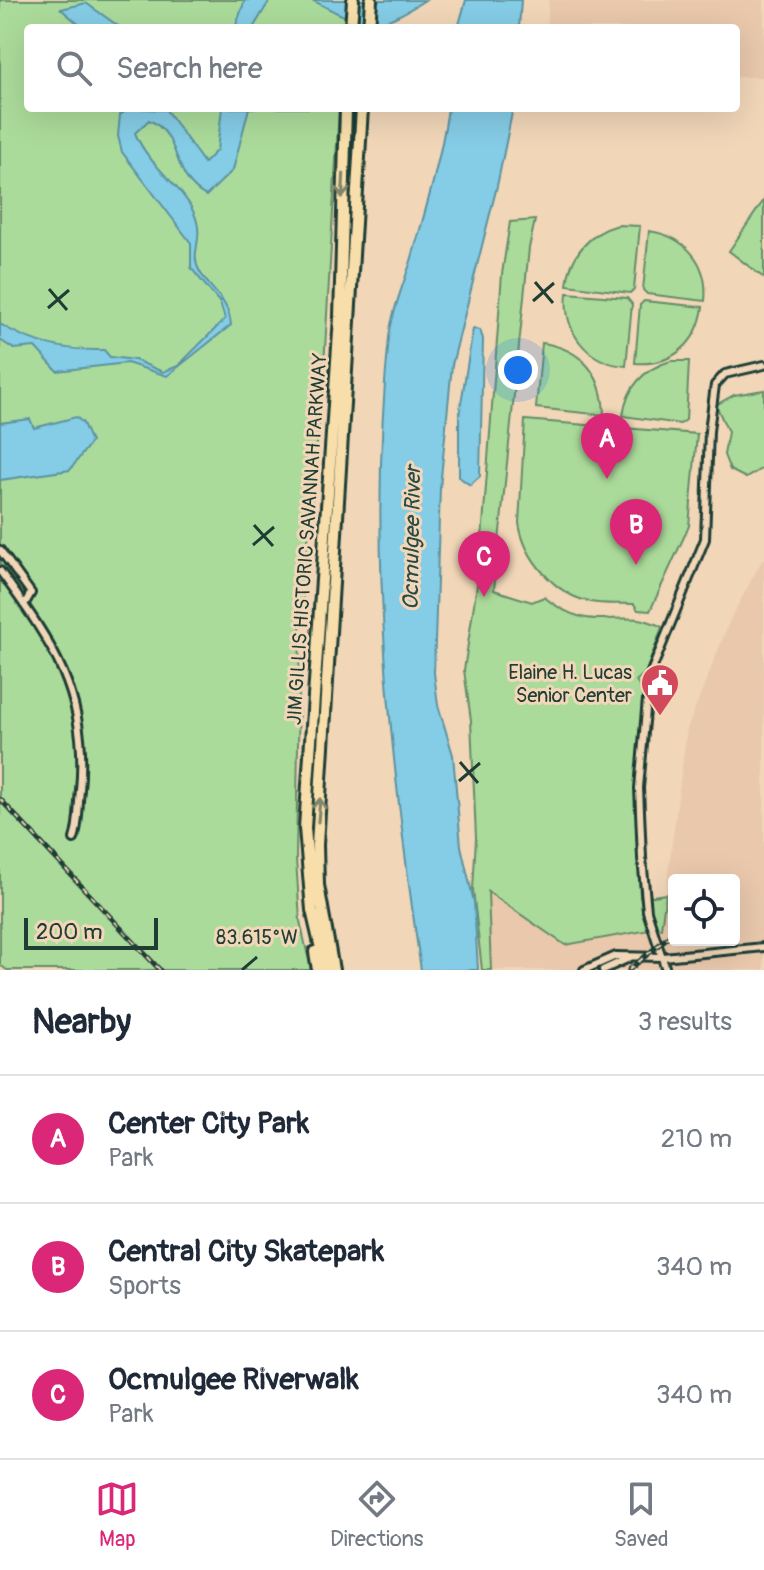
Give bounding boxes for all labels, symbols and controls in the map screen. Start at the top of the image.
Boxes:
search box [24,24,740,112]
icon: search [52,46,96,90]
text: Search here [116,50,263,87]
one-way arrow [335,172,350,199]
your location [498,350,538,390]
street label: JIM GILLIS HISTORIC SAVANNAH PARKWAY [282,352,333,726]
pin: A [581,413,633,479]
water label: Ocmulgee River [397,462,427,610]
pin: B [610,499,662,565]
pin: C [458,531,510,597]
place label: Elaine H. Lucas Senior Center [508,660,632,708]
public building icon: Elaine H. Lucas Senior Center [639,662,681,717]
one-way arrow [312,797,327,823]
map controls [668,874,740,946]
button: locate [668,874,740,946]
scale bar [24,914,158,950]
text: 200 m [36,918,103,946]
text: 83.615°W [216,925,298,950]
text: Nearby [32,1001,131,1044]
text: 3 results [638,1006,732,1038]
text: Center City Park [108,1105,309,1142]
text: A [50,1123,66,1155]
text: 210 m [661,1123,732,1155]
text: Park [108,1142,154,1174]
text: Central City Skatepark [108,1233,384,1270]
text: B [51,1251,65,1283]
text: 340 m [656,1251,732,1283]
text: Sports [108,1270,181,1302]
text: Ocmulgee Riverwalk [108,1361,359,1398]
text: C [50,1379,66,1411]
text: 340 m [656,1379,732,1411]
text: Park [108,1398,154,1430]
tab: Map [95,1477,139,1553]
tab: Directions [330,1477,423,1553]
tab: Saved [614,1477,669,1553]

